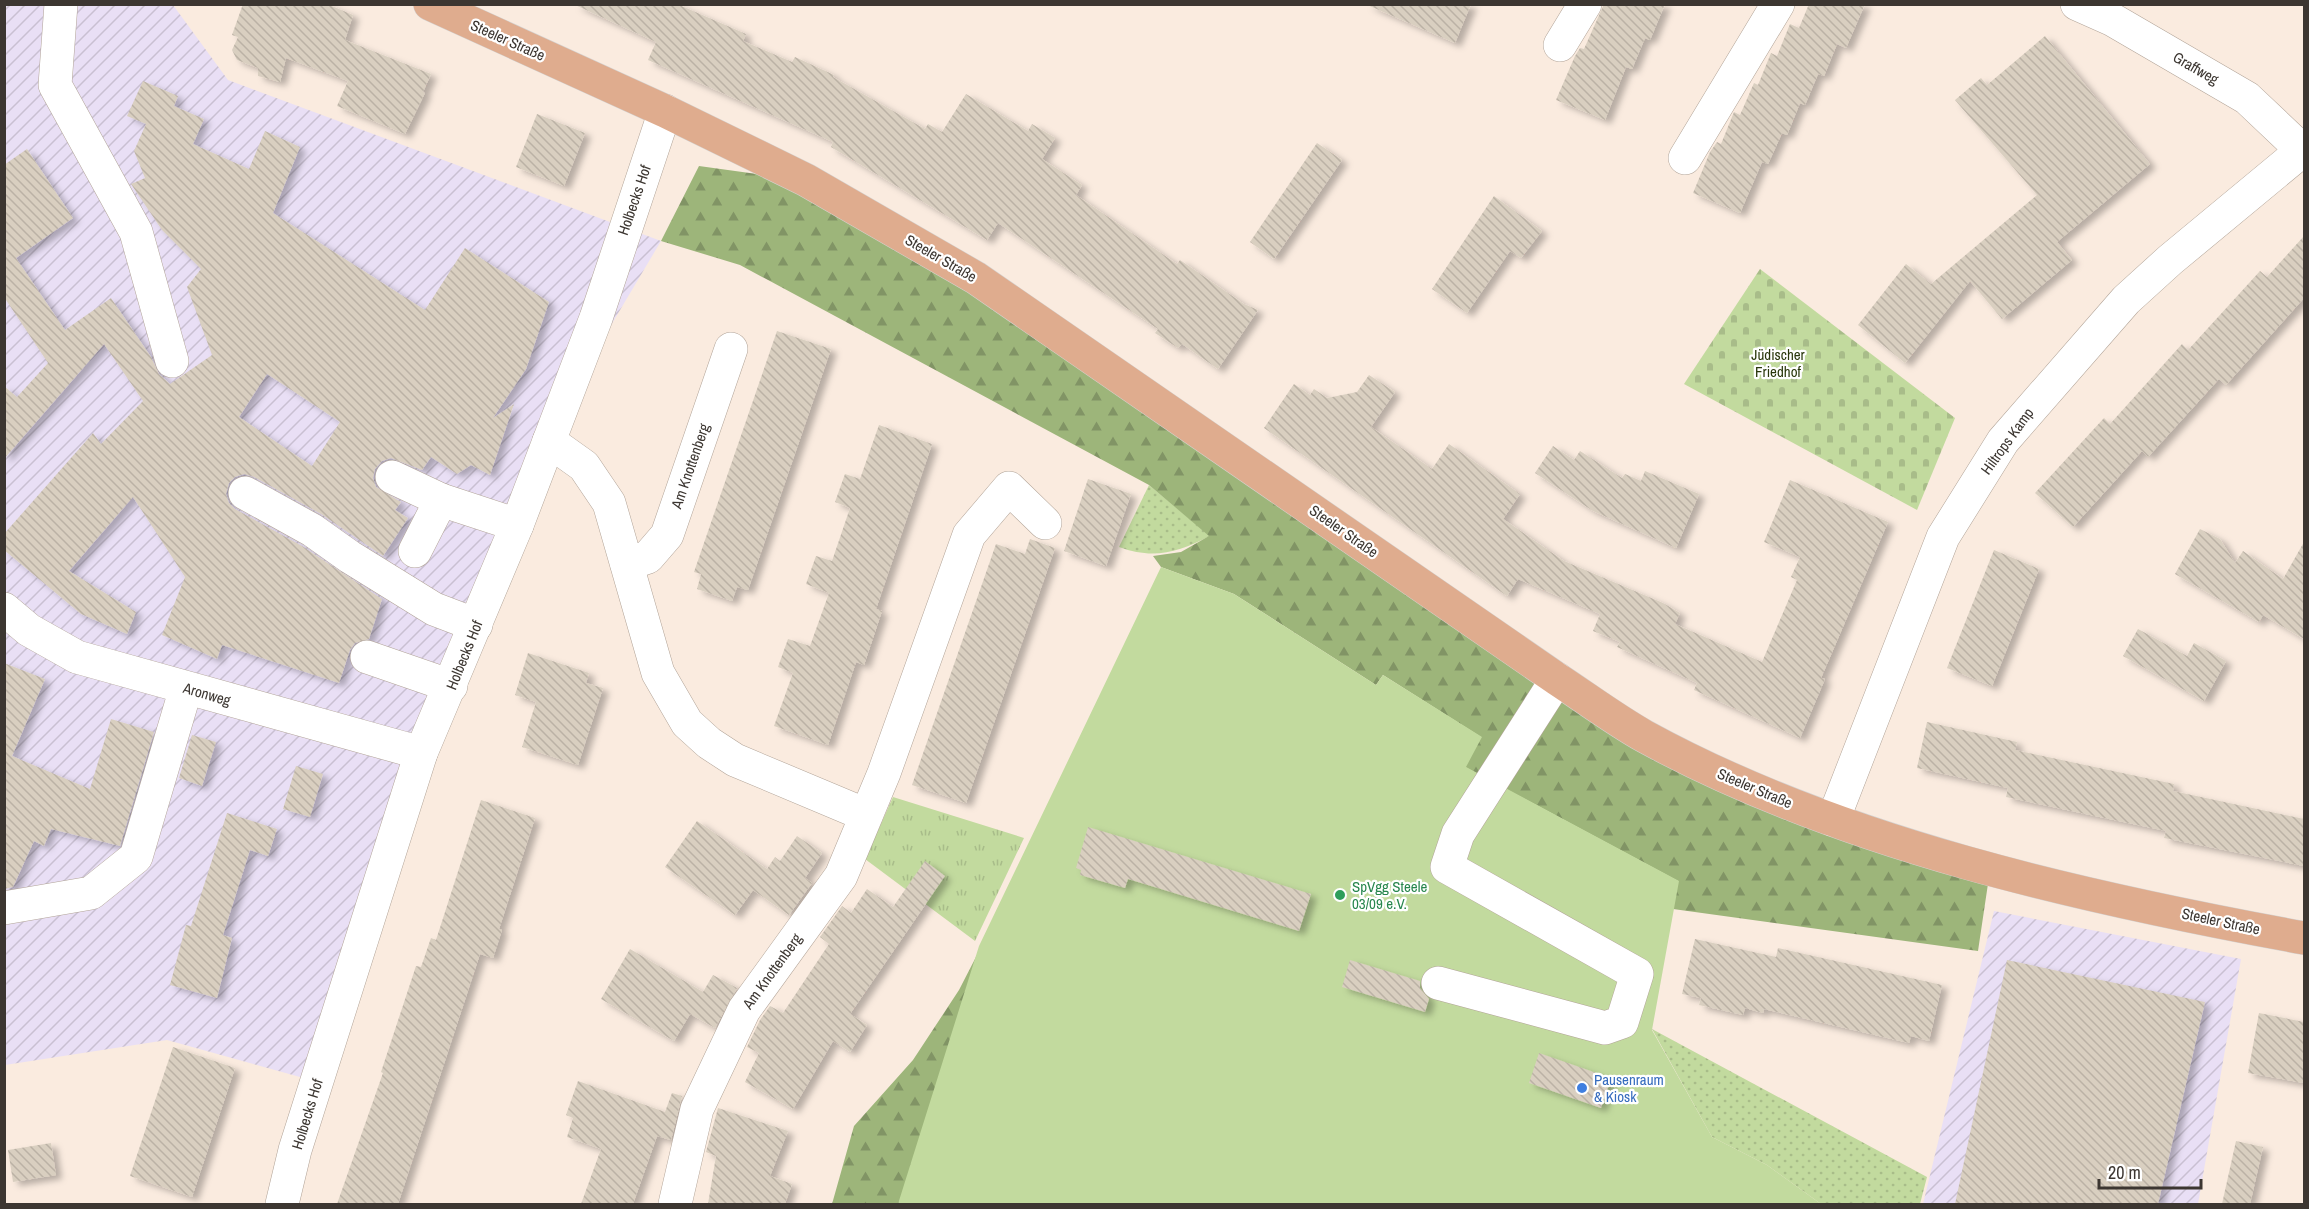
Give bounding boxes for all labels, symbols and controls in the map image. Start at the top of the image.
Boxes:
street label: Steeler Straße [468,14,549,66]
street label: Graffweg [2169,46,2223,90]
street label: Holbecks Hof [612,161,656,238]
street label: Steeler Straße [901,229,981,287]
park label: Jüdischer Friedhof [1751,344,1805,382]
street label: Hiltrops Kamp [1976,403,2038,479]
street label: Am Knottenberg [665,420,714,512]
street label: Steeler Straße [1305,500,1383,562]
street label: Holbecks Hof [441,617,488,693]
street label: Aronweg [180,677,233,711]
street label: Steeler Straße [1714,763,1796,813]
place label: SpVgg Steele 03/09 e.V. [1352,876,1427,914]
marker: SpVgg Steele 03/09 e.V. [1333,888,1347,902]
street label: Steeler Straße [2180,902,2262,940]
street label: Am Knottenberg [737,929,807,1014]
place label: Pausenraum & Kiosk [1594,1069,1664,1107]
street label: Holbecks Hof [286,1075,328,1152]
marker: Pausenraum & Kiosk [1575,1081,1589,1095]
scale bar [2099,1152,2201,1190]
text: 20 m [2108,1160,2141,1185]

